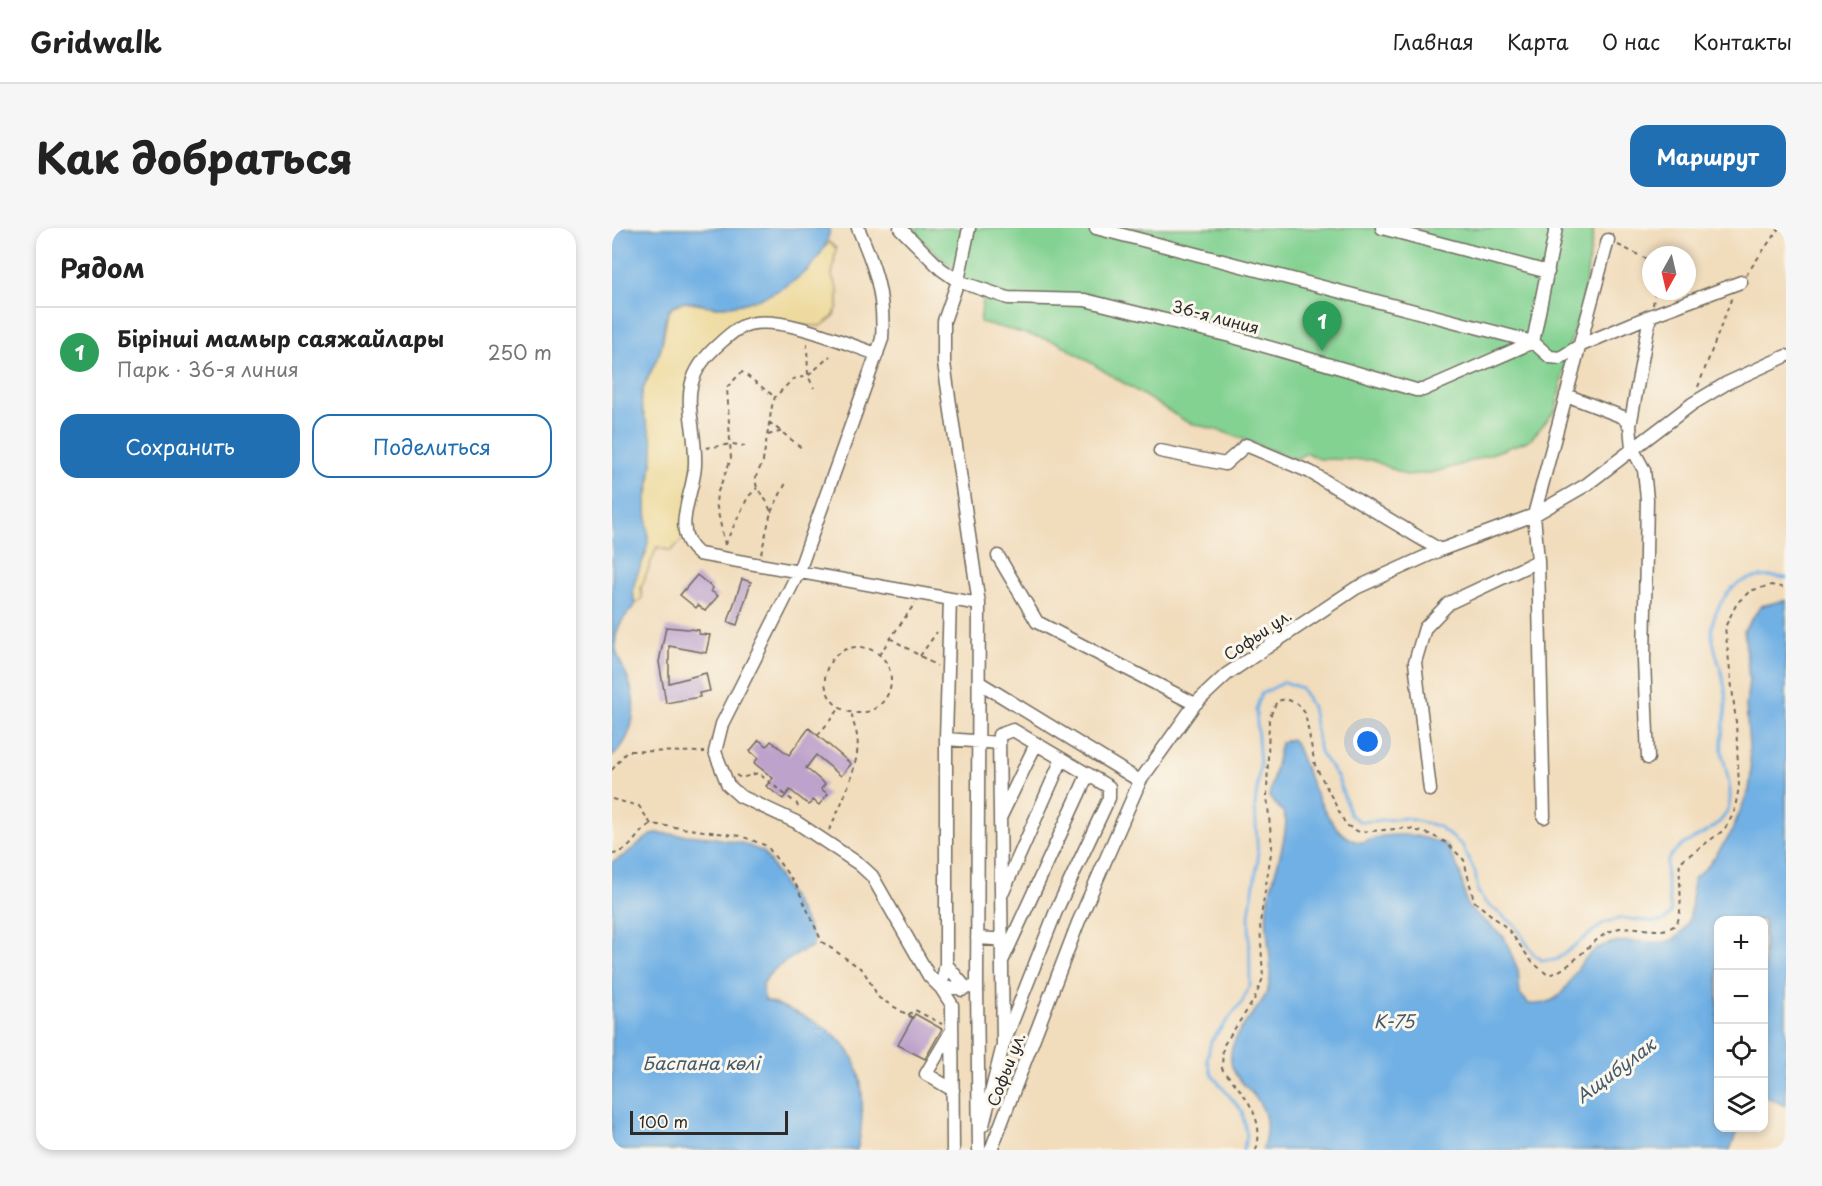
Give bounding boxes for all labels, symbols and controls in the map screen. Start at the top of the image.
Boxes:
text: Gridwalk [30,20,162,63]
text: Главная [1393,25,1474,57]
text: Карта [1507,25,1569,57]
text: О нас [1602,25,1660,57]
text: Контакты [1693,25,1792,57]
text: Как добраться [36,125,353,188]
button: Маршрут [1630,125,1786,187]
north arrow [1642,246,1696,300]
text: Рядом [60,248,145,287]
street label: 36-я линия [1170,293,1262,339]
pin: 1 [1302,302,1342,351]
text: Бірінші мамыр саяжайлары [117,321,444,354]
text: 1 [75,337,84,367]
text: 250 m [488,337,552,367]
text: Парк · 36-я линия [117,354,299,384]
button: Сохранить [60,414,300,478]
button: Поделиться [312,414,552,478]
street label: Софьи ул. [1218,602,1296,666]
your location [1353,727,1382,756]
map controls [1714,916,1768,1132]
button: + [1714,916,1768,970]
button: − [1714,970,1768,1024]
water label: К-75 [1374,1007,1417,1034]
button: locate [1714,1024,1768,1078]
street label: Софьи ул. [980,1029,1030,1109]
water label: Ащибулак [1569,1030,1662,1109]
water label: Баспана көлі [643,1049,762,1076]
button: layers [1714,1078,1768,1132]
scale bar [630,1108,788,1136]
text: 100 m [639,1109,688,1133]

